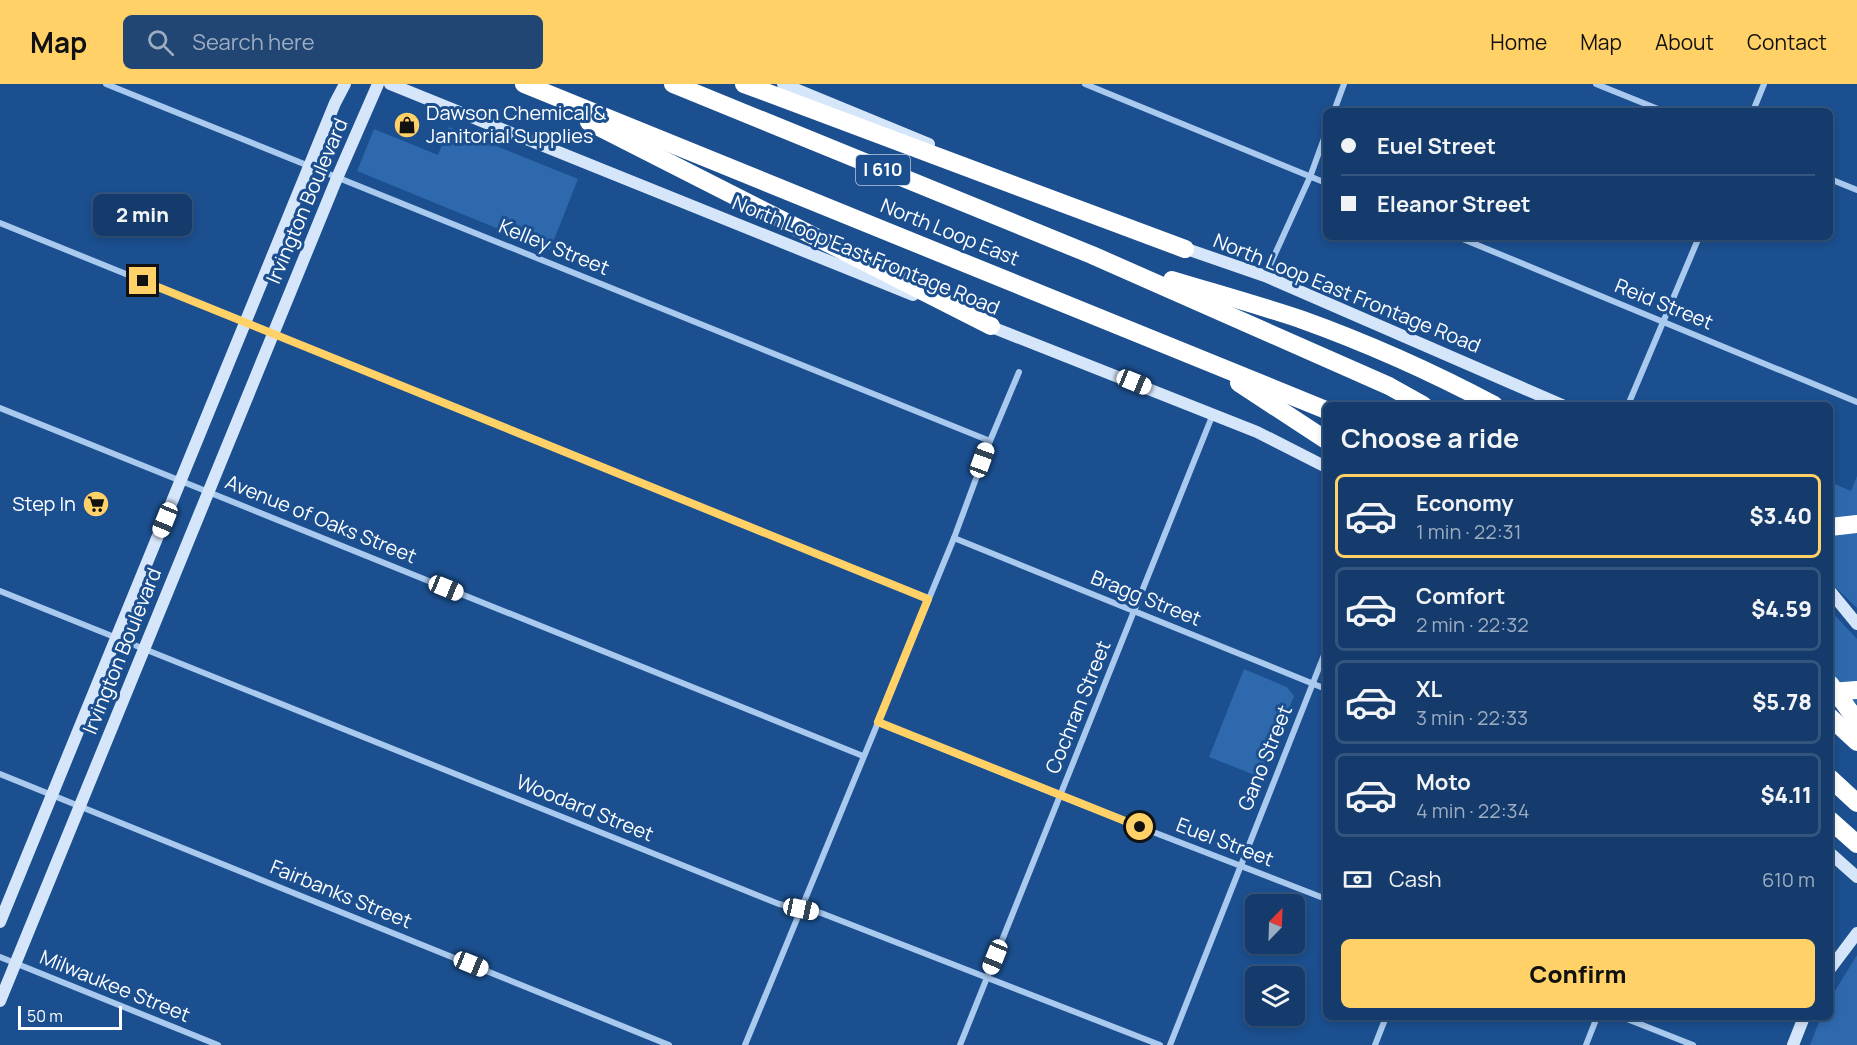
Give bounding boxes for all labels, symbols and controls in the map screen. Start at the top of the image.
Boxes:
search box [123,15,543,69]
text: Map [30,23,87,61]
icon: search [144,26,177,59]
text: Search here [192,27,315,57]
text: Home [1490,28,1547,56]
text: Map [1580,28,1622,56]
text: About [1655,28,1714,56]
text: Contact [1747,28,1827,56]
place label: Dawson Chemical & Janitorial Supplies [426,99,606,149]
shop icon: Dawson Chemical & Janitorial Supplies [392,110,422,140]
street label: Irvington Boulevard [259,114,354,288]
text: Euel Street [1377,131,1496,161]
road number: I 610 [856,155,910,185]
street label: North Loop East Frontage Road [728,188,1004,321]
text: Eleanor Street [1377,189,1531,219]
street label: North Loop East [877,191,1024,272]
callout: 2 min [94,194,192,236]
text: 2 min [116,201,169,228]
street label: Kelley Street [495,212,613,281]
street label: North Loop East Frontage Road [1209,226,1485,359]
route end [129,267,156,294]
street label: Reid Street [1611,272,1717,335]
car [1114,367,1154,397]
text: Choose a ride [1341,419,1519,456]
car [967,440,997,480]
street label: Avenue of Oaks Street [222,468,421,569]
text: Economy [1416,488,1514,518]
supermarket icon: Step In [81,489,111,519]
icon: car [1344,489,1398,543]
place label: Step In [12,490,76,517]
car [150,500,180,540]
text: $3.40 [1749,501,1812,531]
text: 1 min · 22:31 [1416,518,1521,545]
street label: Bragg Street [1087,563,1205,632]
street label: Irvington Boulevard [76,564,167,738]
car [426,573,466,603]
text: Comfort [1416,581,1505,611]
icon: car [1344,582,1398,636]
text: $4.59 [1751,594,1812,624]
text: 2 min · 22:32 [1416,611,1529,638]
street label: Cochran Street [1038,636,1117,778]
text: XL [1416,674,1442,704]
icon: car [1344,675,1398,729]
text: $5.78 [1752,687,1812,717]
street label: Gano Street [1231,701,1298,815]
text: 3 min · 22:33 [1416,704,1528,731]
text: Moto [1416,767,1471,797]
street label: Woodard Street [513,768,658,847]
icon: car [1344,768,1398,822]
text: $4.11 [1760,780,1812,810]
text: 4 min · 22:34 [1416,797,1529,824]
street label: Euel Street [1173,811,1278,872]
route start [1126,813,1153,840]
street label: Fairbanks Street [266,853,416,934]
icon: cash [1341,863,1374,896]
text: Cash [1389,864,1442,894]
text: 610 m [1762,866,1815,893]
north arrow [1245,894,1305,954]
map controls [1245,894,1305,1026]
car [782,896,820,922]
car [980,937,1010,977]
button: Confirm [1341,939,1815,1008]
street label: Milwaukee Street [36,943,194,1028]
car [451,949,491,979]
button: layers [1245,966,1305,1026]
scale bar [18,1003,122,1030]
text: 50 m [27,1005,63,1027]

